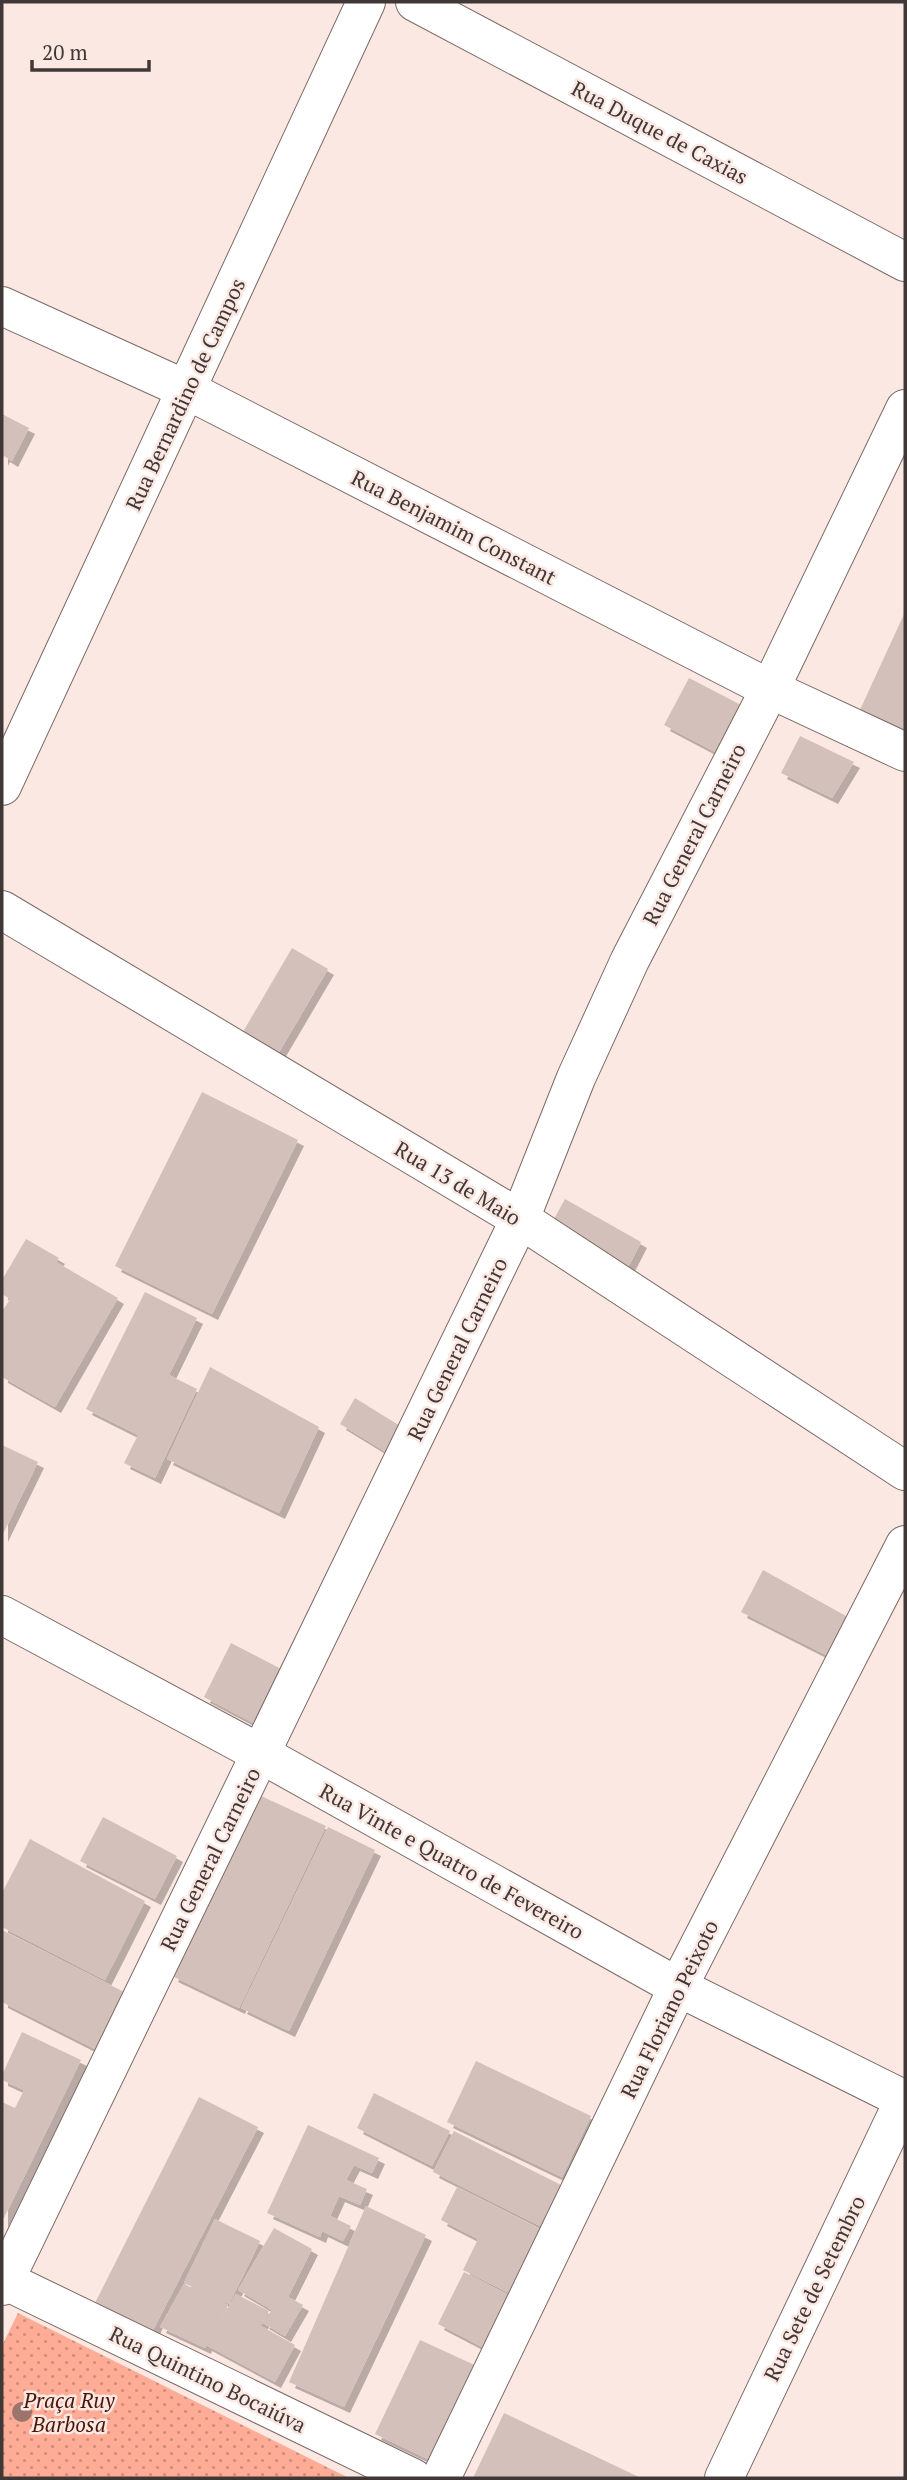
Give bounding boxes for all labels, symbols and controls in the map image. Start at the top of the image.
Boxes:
scale bar [32,28,149,72]
text: 20 m [42,38,88,66]
street label: Rua Duque de Caxias [567,74,753,190]
street label: Rua Bernardino de Campos [119,273,251,515]
street label: Rua Benjamim Constant [347,463,561,591]
street label: Rua General Carneiro [636,738,752,930]
street label: Rua 13 de Maio [390,1134,526,1232]
street label: Rua General Carneiro [400,1253,514,1445]
street label: Rua General Carneiro [153,1763,267,1955]
street label: Rua Vinte e Quatro de Fevereiro [315,1777,589,1945]
street label: Rua Floriano Peixoto [614,1915,724,2103]
street label: Rua Sete de Setembro [757,2191,871,2385]
street label: Rua Quintino Bocaiúva [105,2319,311,2439]
park label: Praça Ruy Barbosa [22,2386,115,2438]

